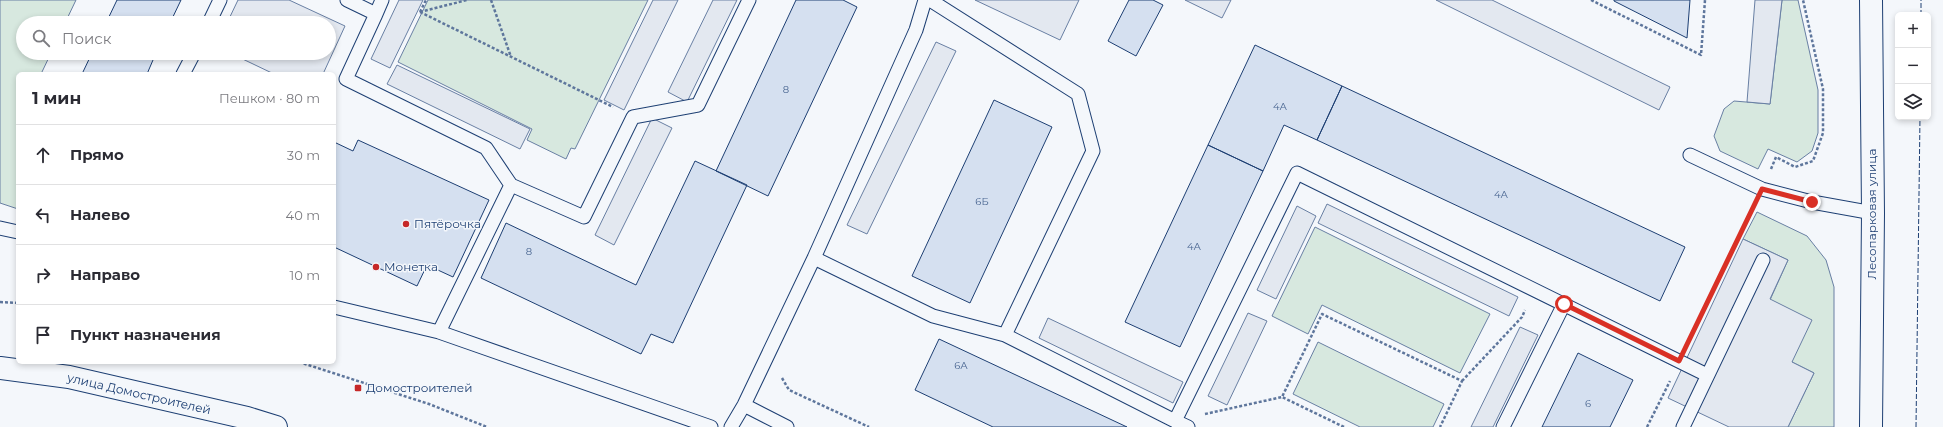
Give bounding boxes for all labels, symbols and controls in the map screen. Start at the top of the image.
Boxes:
map controls [1895,12,1931,120]
button: + [1895,12,1931,48]
search box [16,16,336,60]
icon: search [30,27,52,49]
text: Поиск [62,29,111,48]
button: − [1895,48,1931,84]
house number: 8 [783,83,789,96]
button: layers [1895,84,1931,120]
text: 1 мин [32,88,81,108]
text: Пешком · 80 m [219,90,320,106]
house number: 4А [1273,100,1288,113]
icon: ahead [32,144,54,166]
text: Прямо [70,145,124,164]
text: 30 m [287,147,320,163]
street label: Лесопарковая улица [1864,148,1879,280]
house number: 4А [1494,188,1509,201]
route end [1803,193,1821,211]
house number: 6Б [975,195,989,208]
icon: left [32,204,54,226]
text: Налево [70,205,130,224]
text: 40 m [286,207,320,223]
place label: Пятёрочка [414,216,481,231]
marker: Пятёрочка [401,219,411,229]
house number: 4А [1187,240,1202,253]
house number: 8 [526,245,532,258]
place label: Монетка [384,259,438,274]
marker: Монетка [371,262,381,272]
icon: right [32,264,54,286]
text: Направо [70,265,140,284]
text: 10 m [290,267,320,283]
route start [1555,295,1573,313]
icon: arrive [32,324,54,346]
text: Пункт назначения [70,325,221,344]
house number: 6А [954,359,968,372]
street label: улица Домостроителей [65,369,212,417]
place label: Домостроителей [366,380,472,395]
marker: Домостроителей [353,383,363,393]
house number: 6 [1585,397,1591,410]

